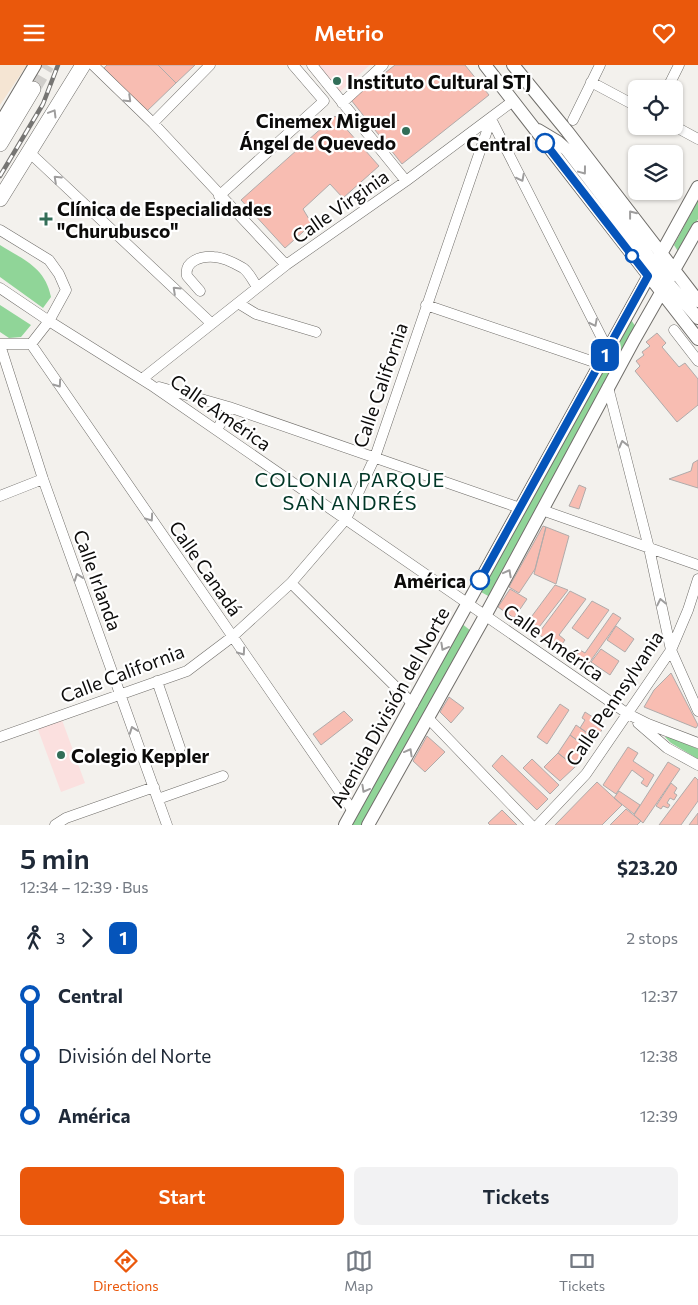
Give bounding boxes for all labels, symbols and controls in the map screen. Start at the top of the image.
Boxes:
icon: menu [20,19,48,47]
text: Metrio [314,19,384,46]
icon: heart [650,19,678,47]
place label: Instituto Cultural STJ [347,70,532,93]
marker: Instituto Cultural STJ [331,75,343,87]
map controls [628,80,683,200]
button: locate [628,80,683,135]
one-way arrow [122,93,131,102]
place label: Cinemex Miguel Ángel de Quevedo [239,109,396,154]
one-way arrow [47,110,57,119]
marker: Cinemex Miguel Ángel de Quevedo [400,125,412,137]
place label: Central [466,132,531,155]
marker: Central [535,133,555,153]
button: layers [628,145,683,200]
street label: Calle Virginia [287,164,393,248]
one-way arrow [577,165,586,174]
one-way arrow [515,173,525,182]
one-way arrow [54,176,63,185]
place label: Clínica de Especialidades "Churubusco" [57,197,272,242]
one-way arrow [629,210,638,220]
marker: Clínica de Especialidades "Churubusco" [39,212,53,226]
unlabelled marker [625,249,639,263]
one-way arrow [172,287,181,296]
one-way arrow [588,318,598,327]
street label: Calle California [348,320,412,450]
line badge: 1 [589,339,621,371]
text: 1 [601,344,609,366]
street label: Calle América [166,369,276,455]
one-way arrow [52,378,61,388]
one-way arrow [618,440,629,449]
district label: COLONIA PARQUE SAN ANDRÉS [255,467,445,514]
one-way arrow [144,512,153,522]
street label: Calle Canadá [165,516,247,620]
street label: Calle Irlanda [69,526,127,634]
place label: América [393,569,466,592]
one-way arrow [502,569,512,578]
marker: América [470,570,490,590]
one-way arrow [74,573,84,581]
one-way arrow [656,598,667,607]
street label: Calle América [499,599,609,685]
street label: Avenida División del Norte [324,603,454,811]
street label: Calle Pennsylvania [560,626,668,770]
street label: Calle California [57,639,187,707]
one-way arrow [440,642,450,651]
one-way arrow [236,646,245,656]
one-way arrow [129,726,139,734]
place label: Colegio Keppler [71,744,209,767]
one-way arrow [402,748,412,757]
marker: Colegio Keppler [55,749,67,761]
one-way arrow [361,784,371,793]
text: 5 min [20,841,90,875]
text: $23.20 [617,856,678,879]
text: 12:34 – 12:39 · Bus [20,877,149,896]
icon: walk [20,924,48,952]
icon: forward [73,924,101,952]
text: 1 [119,927,127,949]
text: 3 [56,928,65,947]
text: 2 stops [626,928,678,947]
text: Central [58,984,123,1007]
text: 12:37 [641,986,678,1005]
text: División del Norte [58,1044,211,1067]
text: 12:38 [640,1046,678,1065]
text: América [58,1104,131,1127]
text: 12:39 [640,1106,678,1125]
button: Start [20,1167,344,1225]
button: Tickets [354,1167,678,1225]
tab: Directions [93,1247,159,1294]
tab: Map [344,1247,373,1294]
tab: Tickets [559,1247,605,1294]

